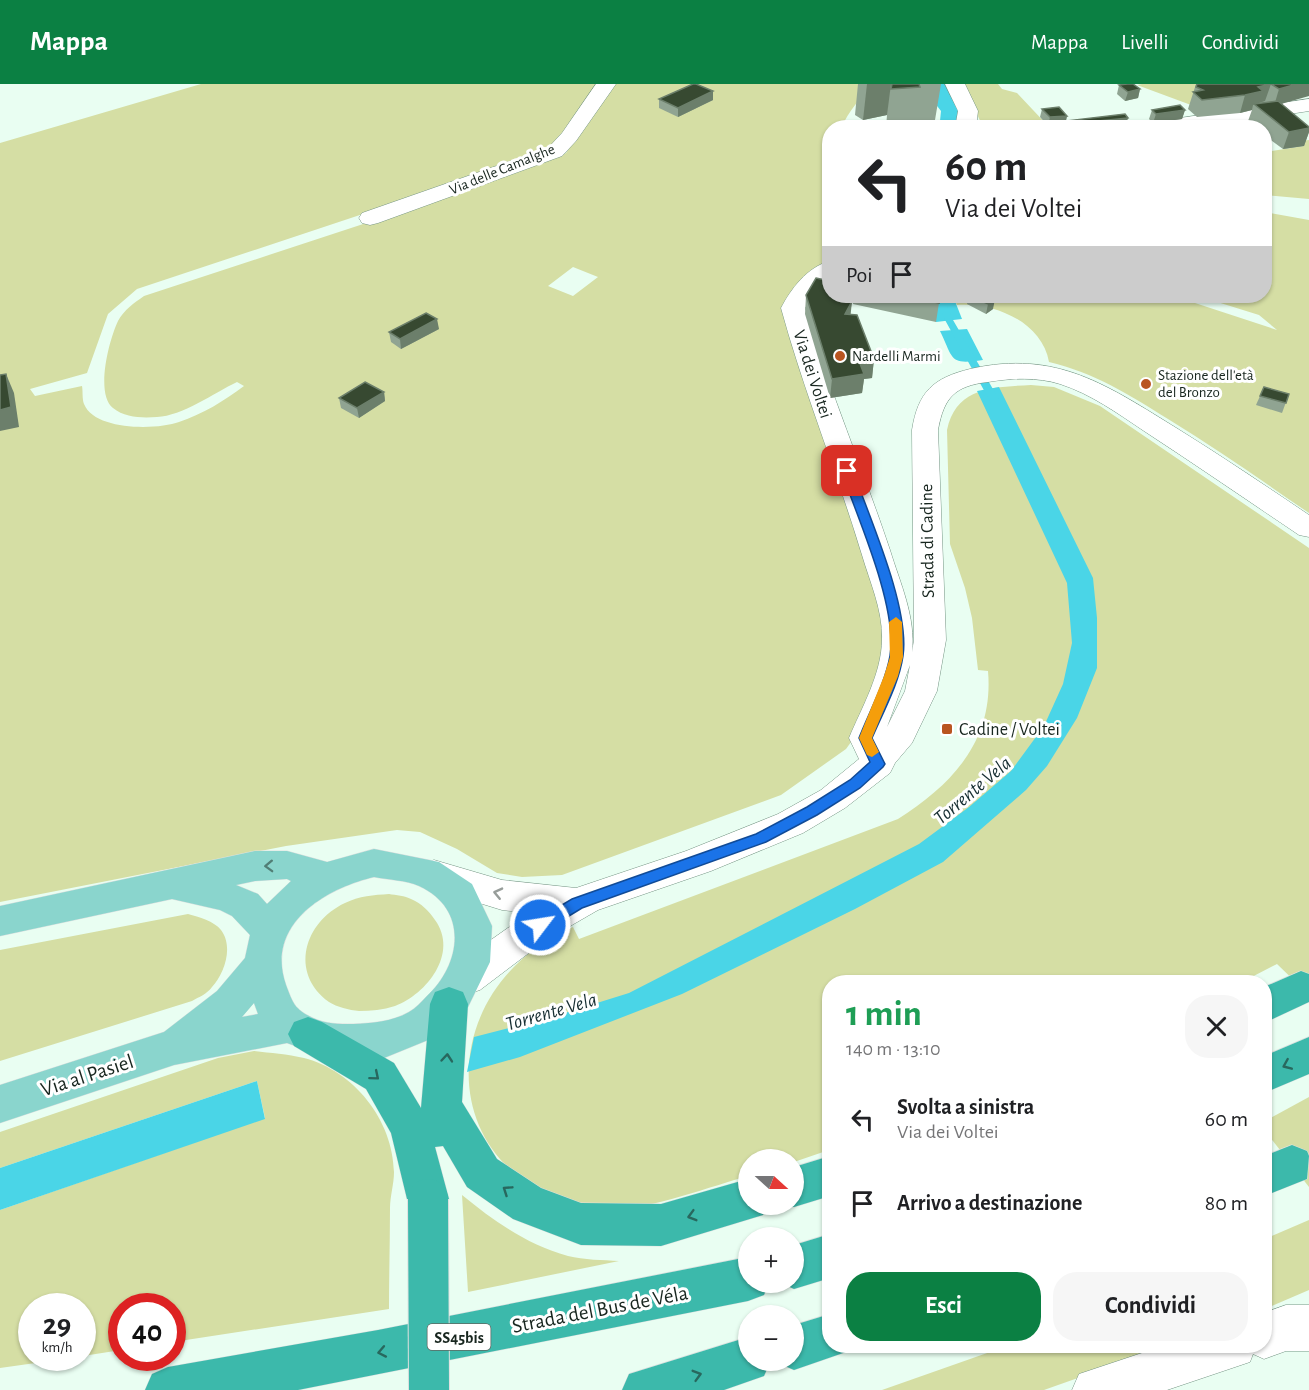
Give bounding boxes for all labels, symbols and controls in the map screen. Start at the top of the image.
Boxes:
text: Mappa [30,28,108,56]
text: Mappa [1031,32,1088,53]
text: Livelli [1121,32,1169,53]
text: Condividi [1202,32,1279,53]
street label: Via delle Camalghe [447,141,557,197]
icon: left [846,144,924,222]
text: 60 m [945,146,1027,188]
text: Via dei Voltei [945,195,1082,222]
icon: arrive [885,258,918,291]
text: Poi [846,264,873,286]
street label: Via dei Voltei [789,328,835,421]
marker: Nardelli Marmi [833,349,847,363]
place label: Nardelli Marmi [852,349,941,364]
place label: Stazione dell'età del Bronzo [1158,368,1254,400]
marker: Stazione dell'età del Bronzo [1139,377,1153,391]
pin [821,445,872,496]
icon: arrive [830,454,863,487]
street label: Strada di Cadine [918,484,938,598]
place label: Cadine / Voltei [959,721,1060,739]
marker: Cadine / Voltei [940,722,954,736]
water label: Torrente Vela [930,753,1015,829]
one-way arrow [264,859,273,872]
one-way arrow [493,888,503,901]
position arrow [508,893,572,957]
water label: Torrente Vela [503,989,599,1035]
button: close [1185,995,1248,1058]
text: 1 min [846,996,922,1032]
text: 140 m · 13:10 [846,1039,941,1059]
street label: Via al Pasiel [38,1051,136,1100]
one-way arrow [440,1053,453,1062]
one-way arrow [1282,1058,1293,1070]
one-way arrow [369,1068,380,1079]
text: Svolta a sinistra [897,1096,1034,1118]
icon: left [846,1103,879,1136]
text: 60 m [1205,1108,1248,1130]
text: Via dei Voltei [897,1122,999,1142]
north arrow [738,1149,804,1215]
map controls [738,1149,804,1371]
one-way arrow [502,1186,513,1197]
icon: arrive [846,1187,879,1220]
text: Arrivo a destinazione [897,1192,1082,1214]
text: 80 m [1205,1192,1248,1214]
one-way arrow [687,1209,698,1221]
button: + [738,1227,804,1293]
button: Esci [846,1272,1041,1341]
button: Condividi [1053,1272,1248,1341]
street label: Strada del Bus de Véla [510,1282,690,1337]
speed limit sign: 40 [108,1293,186,1371]
button: − [738,1305,804,1371]
text: 29 [43,1310,71,1340]
road number: SS45bis [428,1324,490,1350]
text: km/h [42,1340,72,1355]
one-way arrow [378,1345,388,1358]
one-way arrow [691,1370,702,1382]

